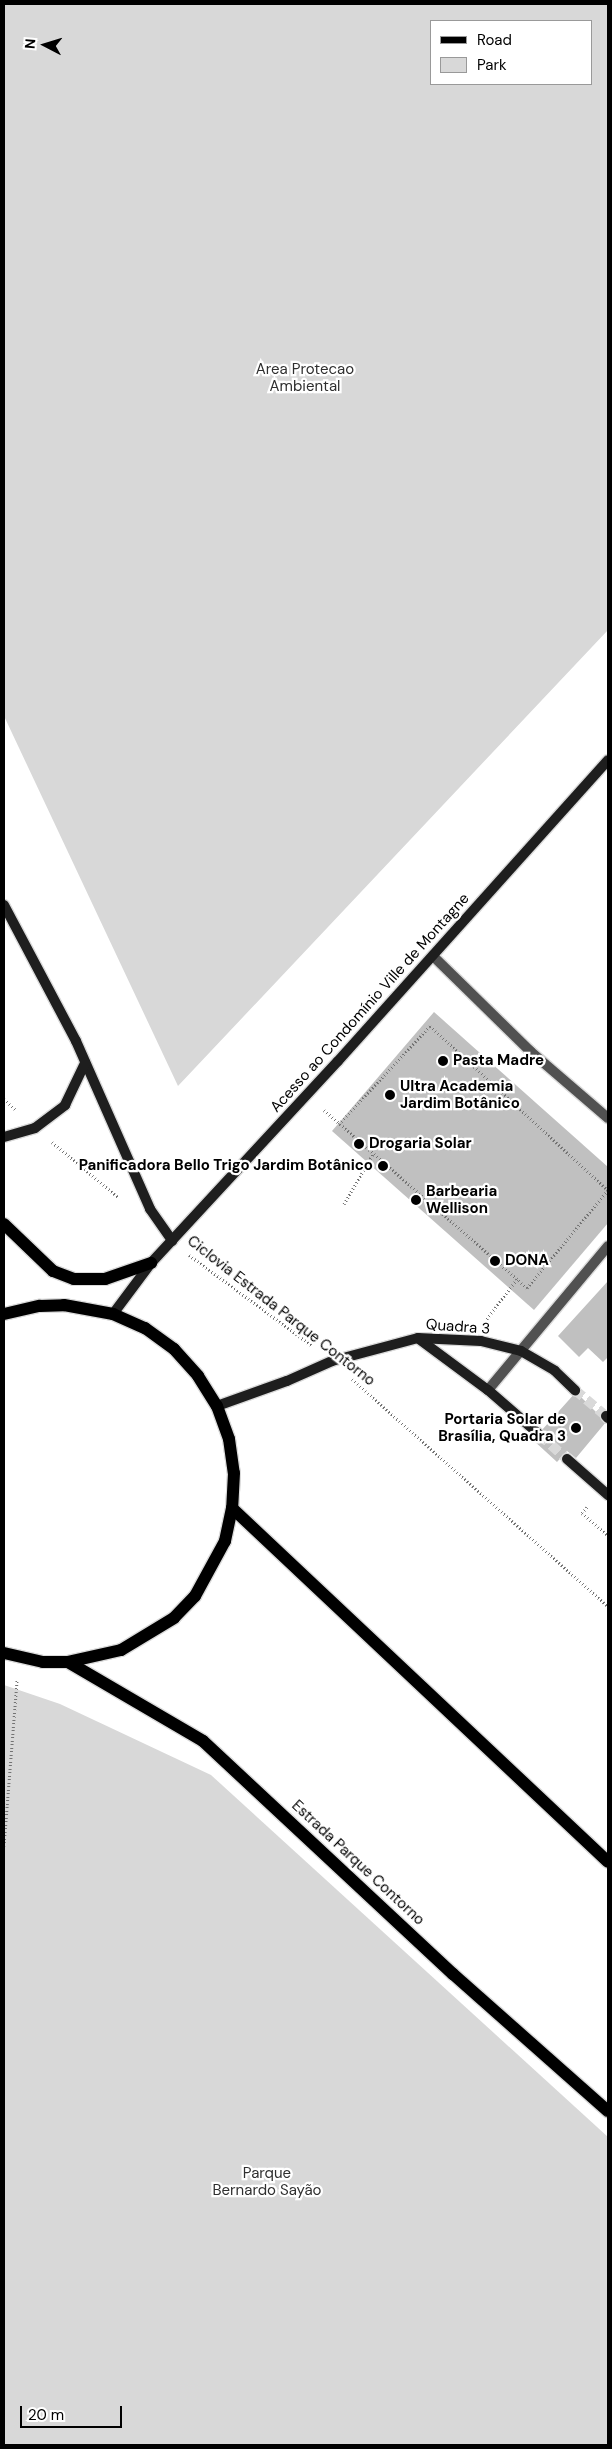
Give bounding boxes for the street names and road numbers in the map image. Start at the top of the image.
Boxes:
street label: Acesso ao Condomínio Ville de Montagne [267,890,473,1116]
street label: Ciclovia Estrada Parque Contorno [183,1232,379,1390]
street label: Quadra 3 [425,1316,491,1338]
street label: Estrada Parque Contorno [288,1797,428,1929]

